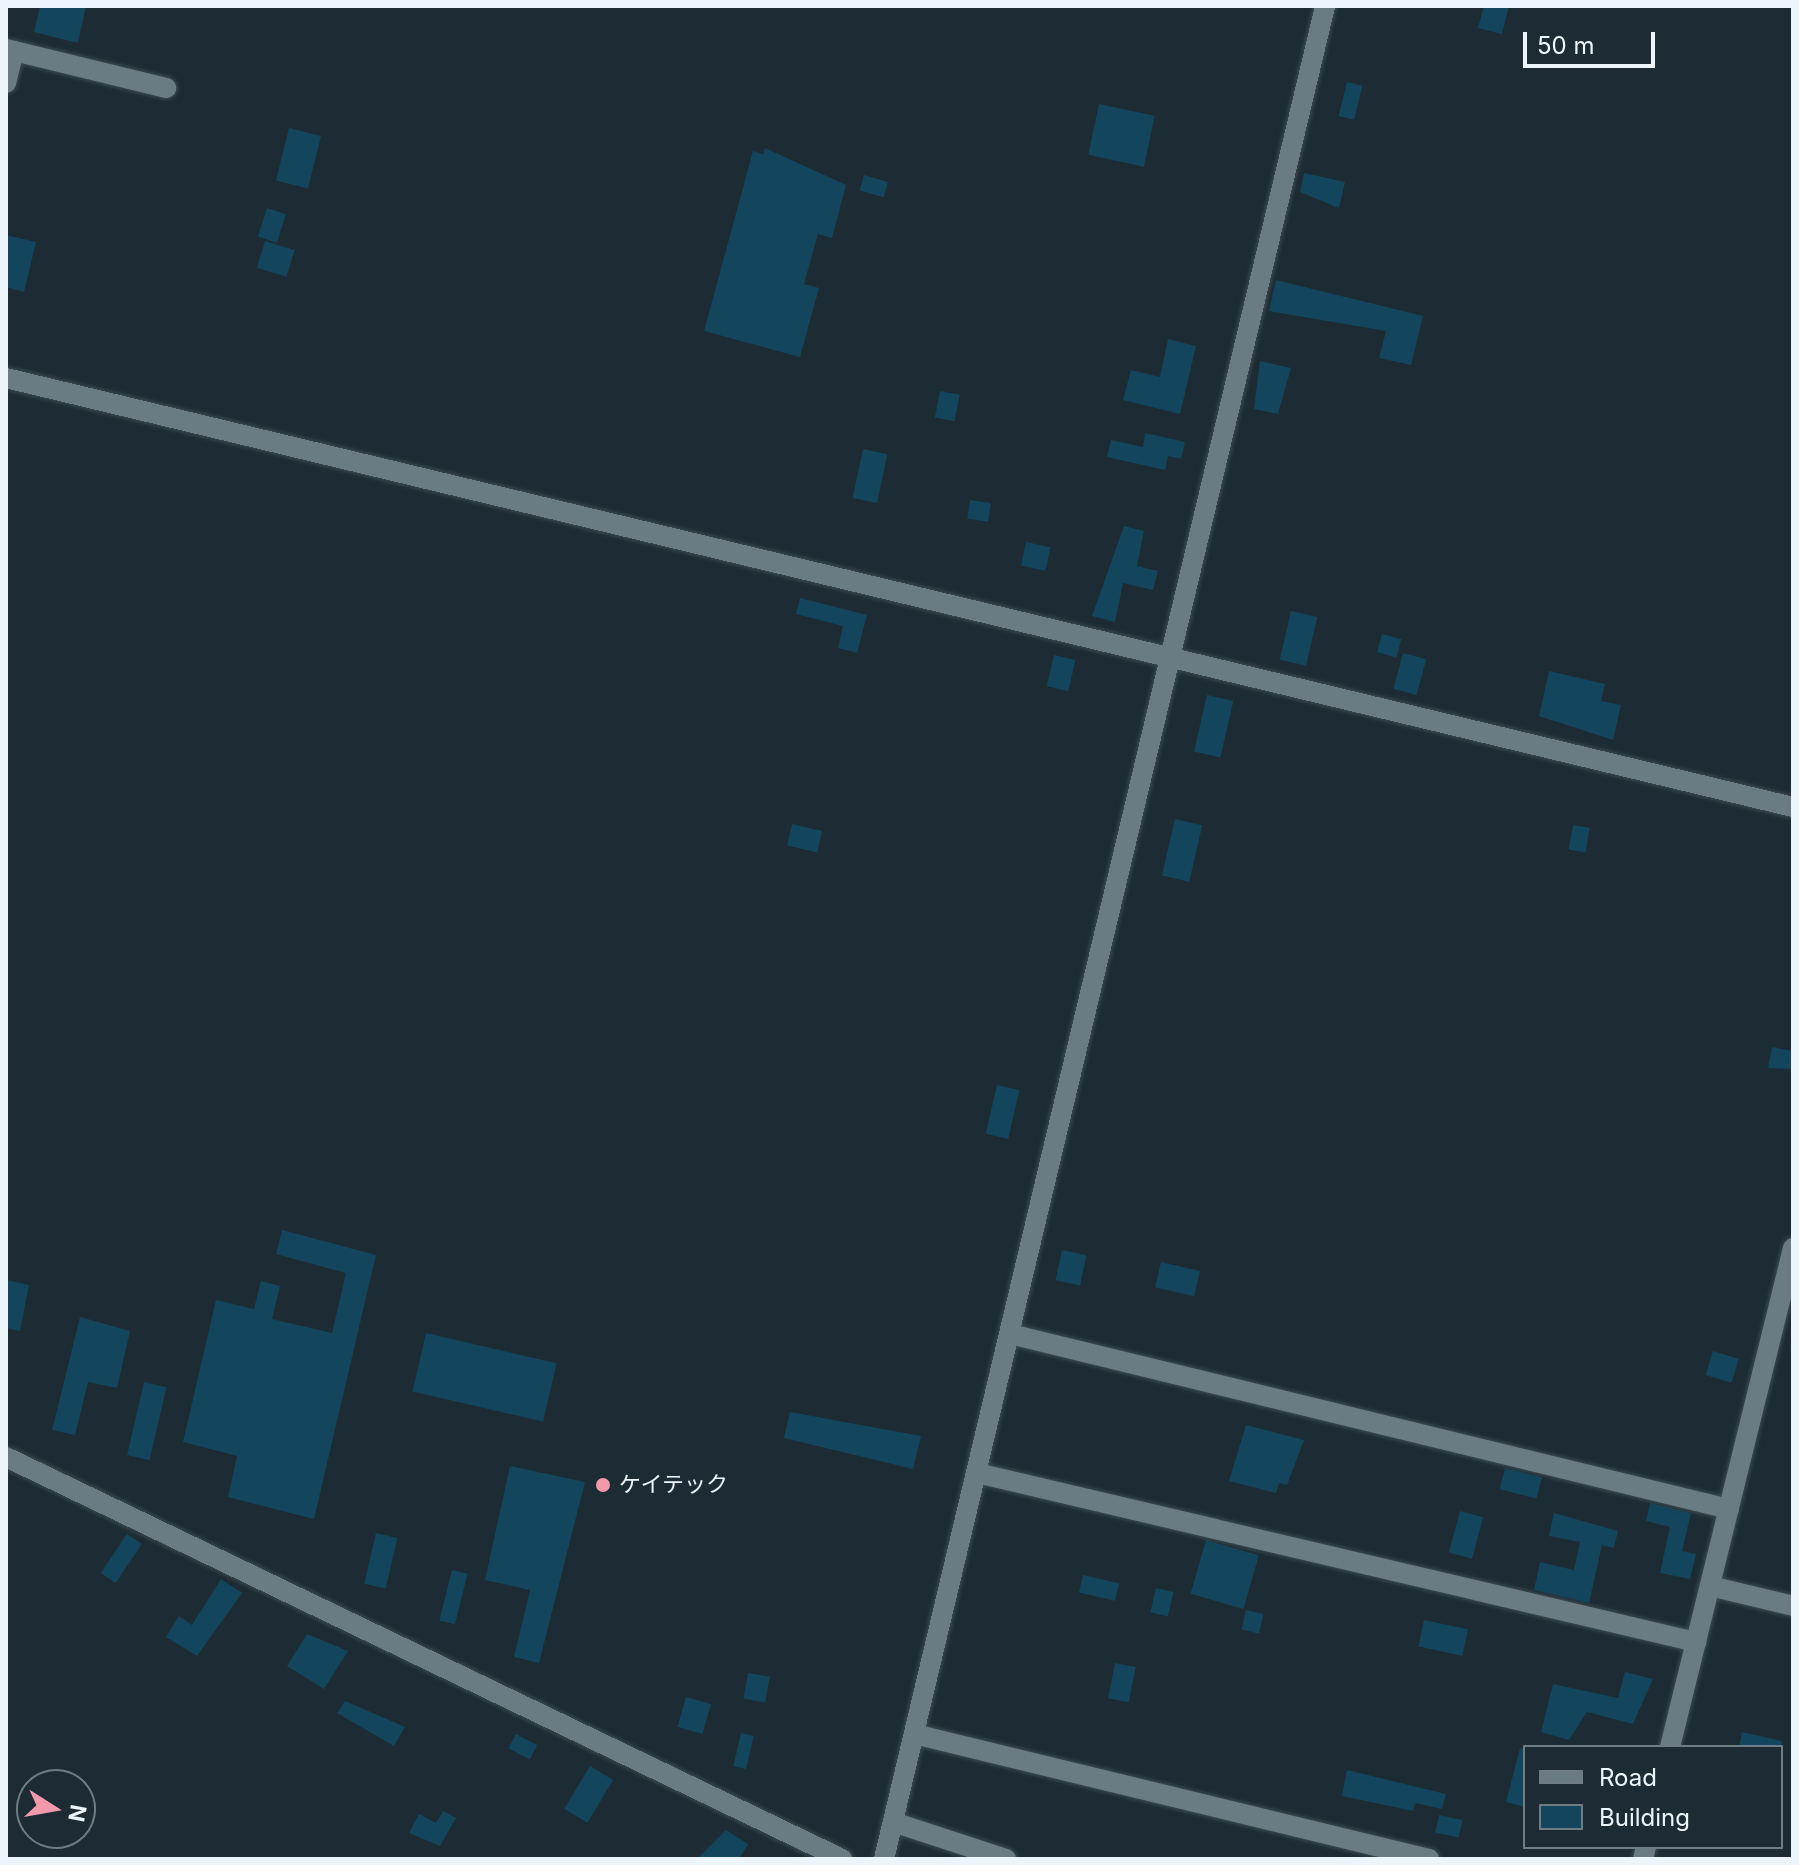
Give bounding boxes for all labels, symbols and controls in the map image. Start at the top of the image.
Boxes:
scale bar [1527,16,1659,66]
text: 50 m [1537,31,1595,60]
place label: ケイテック [619,1472,729,1498]
marker: ケイテック [594,1476,612,1494]
legend [1523,1745,1783,1849]
text: Road [1599,1763,1657,1792]
north arrow [16,1769,96,1849]
text: N [63,1802,92,1824]
text: Building [1599,1803,1690,1832]

